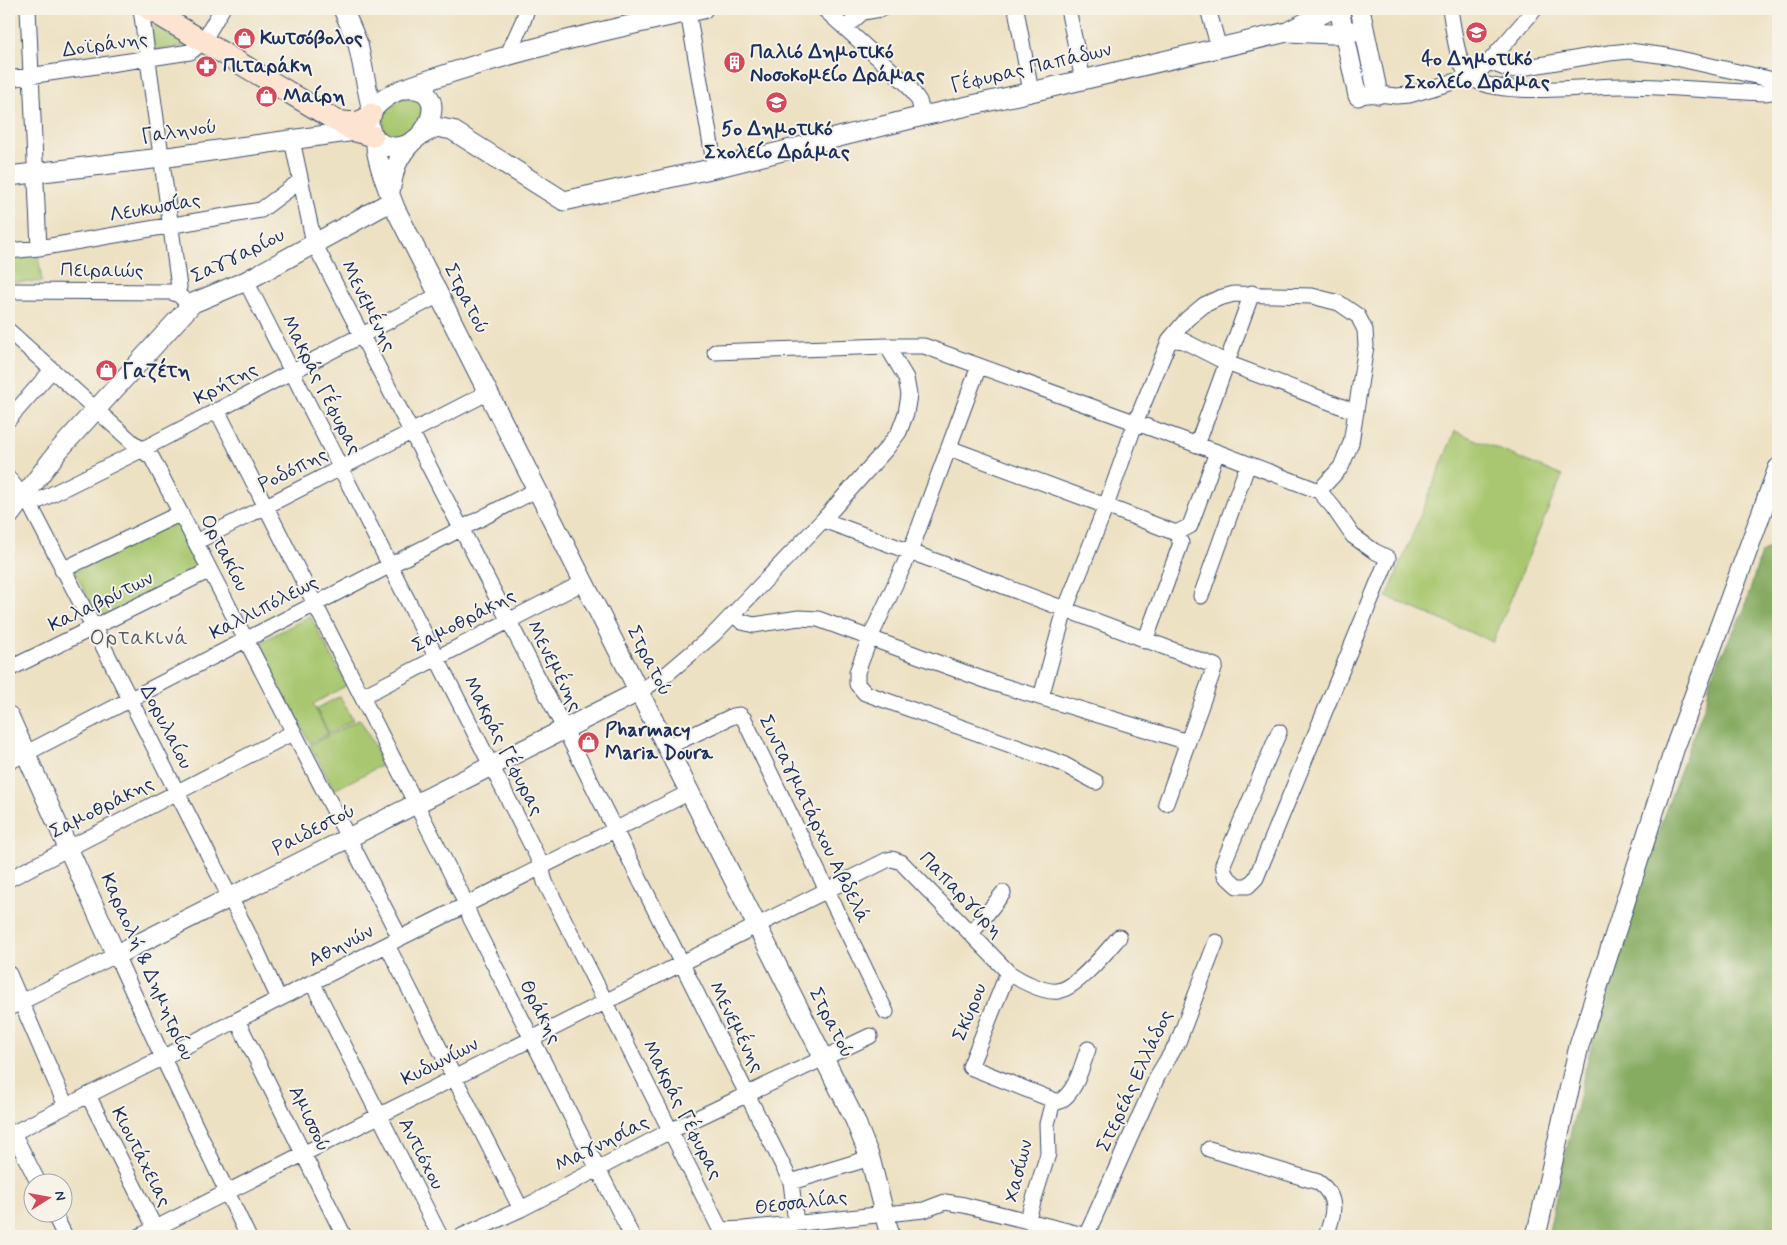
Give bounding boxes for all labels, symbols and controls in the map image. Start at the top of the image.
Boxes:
school or university icon: 4ο Δημοτικό Σχολείο Δράμας [1465,21,1489,45]
place label: Κωτσόβολος [260,25,363,52]
street label: Δοϊράνης [61,26,150,64]
shop icon: Κωτσόβολος [232,26,256,50]
street label: Γέφυρας Παπάδων [948,36,1114,100]
place label: Παλιό Δημοτικό Νοσοκομείο Δράμας [750,39,925,89]
place label: 4ο Δημοτικό Σχολείο Δράμας [1404,46,1550,96]
building icon: Παλιό Δημοτικό Νοσοκομείο Δράμας [722,51,746,75]
place label: Πιταράκη [223,53,313,80]
pharmacy icon: Πιταράκη [195,54,219,78]
place label: Μαίρη [283,83,345,110]
shop icon: Μαίρη [255,84,279,108]
school or university icon: 5ο Δημοτικό Σχολείο Δράμας [765,91,789,115]
street label: Γαληνού [140,113,218,151]
place label: 5ο Δημοτικό Σχολείο Δράμας [704,116,850,166]
street label: Λευκωσίας [107,187,203,229]
street label: Σαγγαρίου [187,222,289,290]
street label: Μενεμένης [334,256,403,356]
street label: Πειραιώς [60,257,144,285]
street label: Στρατού [437,259,495,339]
street label: Μακράς Γέφυρας [274,311,368,460]
street label: Κρήτης [189,356,263,412]
place label: Γαζέτη [122,357,190,385]
shop icon: Γαζέτη [94,359,118,383]
street label: Ροδόπης [254,441,333,499]
street label: Ορτακίου [193,510,255,596]
street label: Καλαβρύτων [44,565,158,639]
street label: Καλλιπόλεως [205,569,323,647]
street label: Σαμοθράκης [408,582,521,660]
street label: Μενεμένης [520,616,589,716]
street label: Στρατού [620,621,678,701]
district label: Ορτακινά [89,624,189,652]
street label: Μακράς Γέφυρας [456,672,550,821]
street label: Δορυλαίου [133,680,199,774]
street label: Συνταγματάρχου Αβδελά [752,711,876,928]
place label: Pharmacy Maria Doura [605,717,714,767]
shop icon: Pharmacy Maria Doura [577,730,601,754]
street label: Σαμοθράκης [45,770,159,846]
street label: Ραιδεστού [268,798,360,862]
street label: Παπαργύρη [913,846,1009,944]
street label: Καραολή & Δημητρίου [93,869,201,1065]
street label: Αθηνών [304,918,378,974]
street label: Θράκης [512,975,568,1049]
street label: Μενεμένης [702,977,771,1077]
street label: Σκύρου [946,979,994,1045]
street label: Στρατού [802,983,860,1063]
street label: Στερεάς Ελλάδος [1090,1005,1180,1156]
street label: Κυδωνίων [397,1031,483,1093]
street label: Μακράς Γέφυρας [635,1036,729,1185]
street label: Αμισσού [281,1081,337,1157]
street label: Κιουτάχειας [104,1102,178,1212]
street label: Μαγνησίας [550,1109,654,1179]
street label: Αντιόχου [391,1113,451,1195]
street label: Χασίων [998,1137,1040,1205]
north arrow [22,1172,72,1222]
street label: Θεσσαλίας [753,1184,849,1222]
text: N [50,1189,70,1202]

